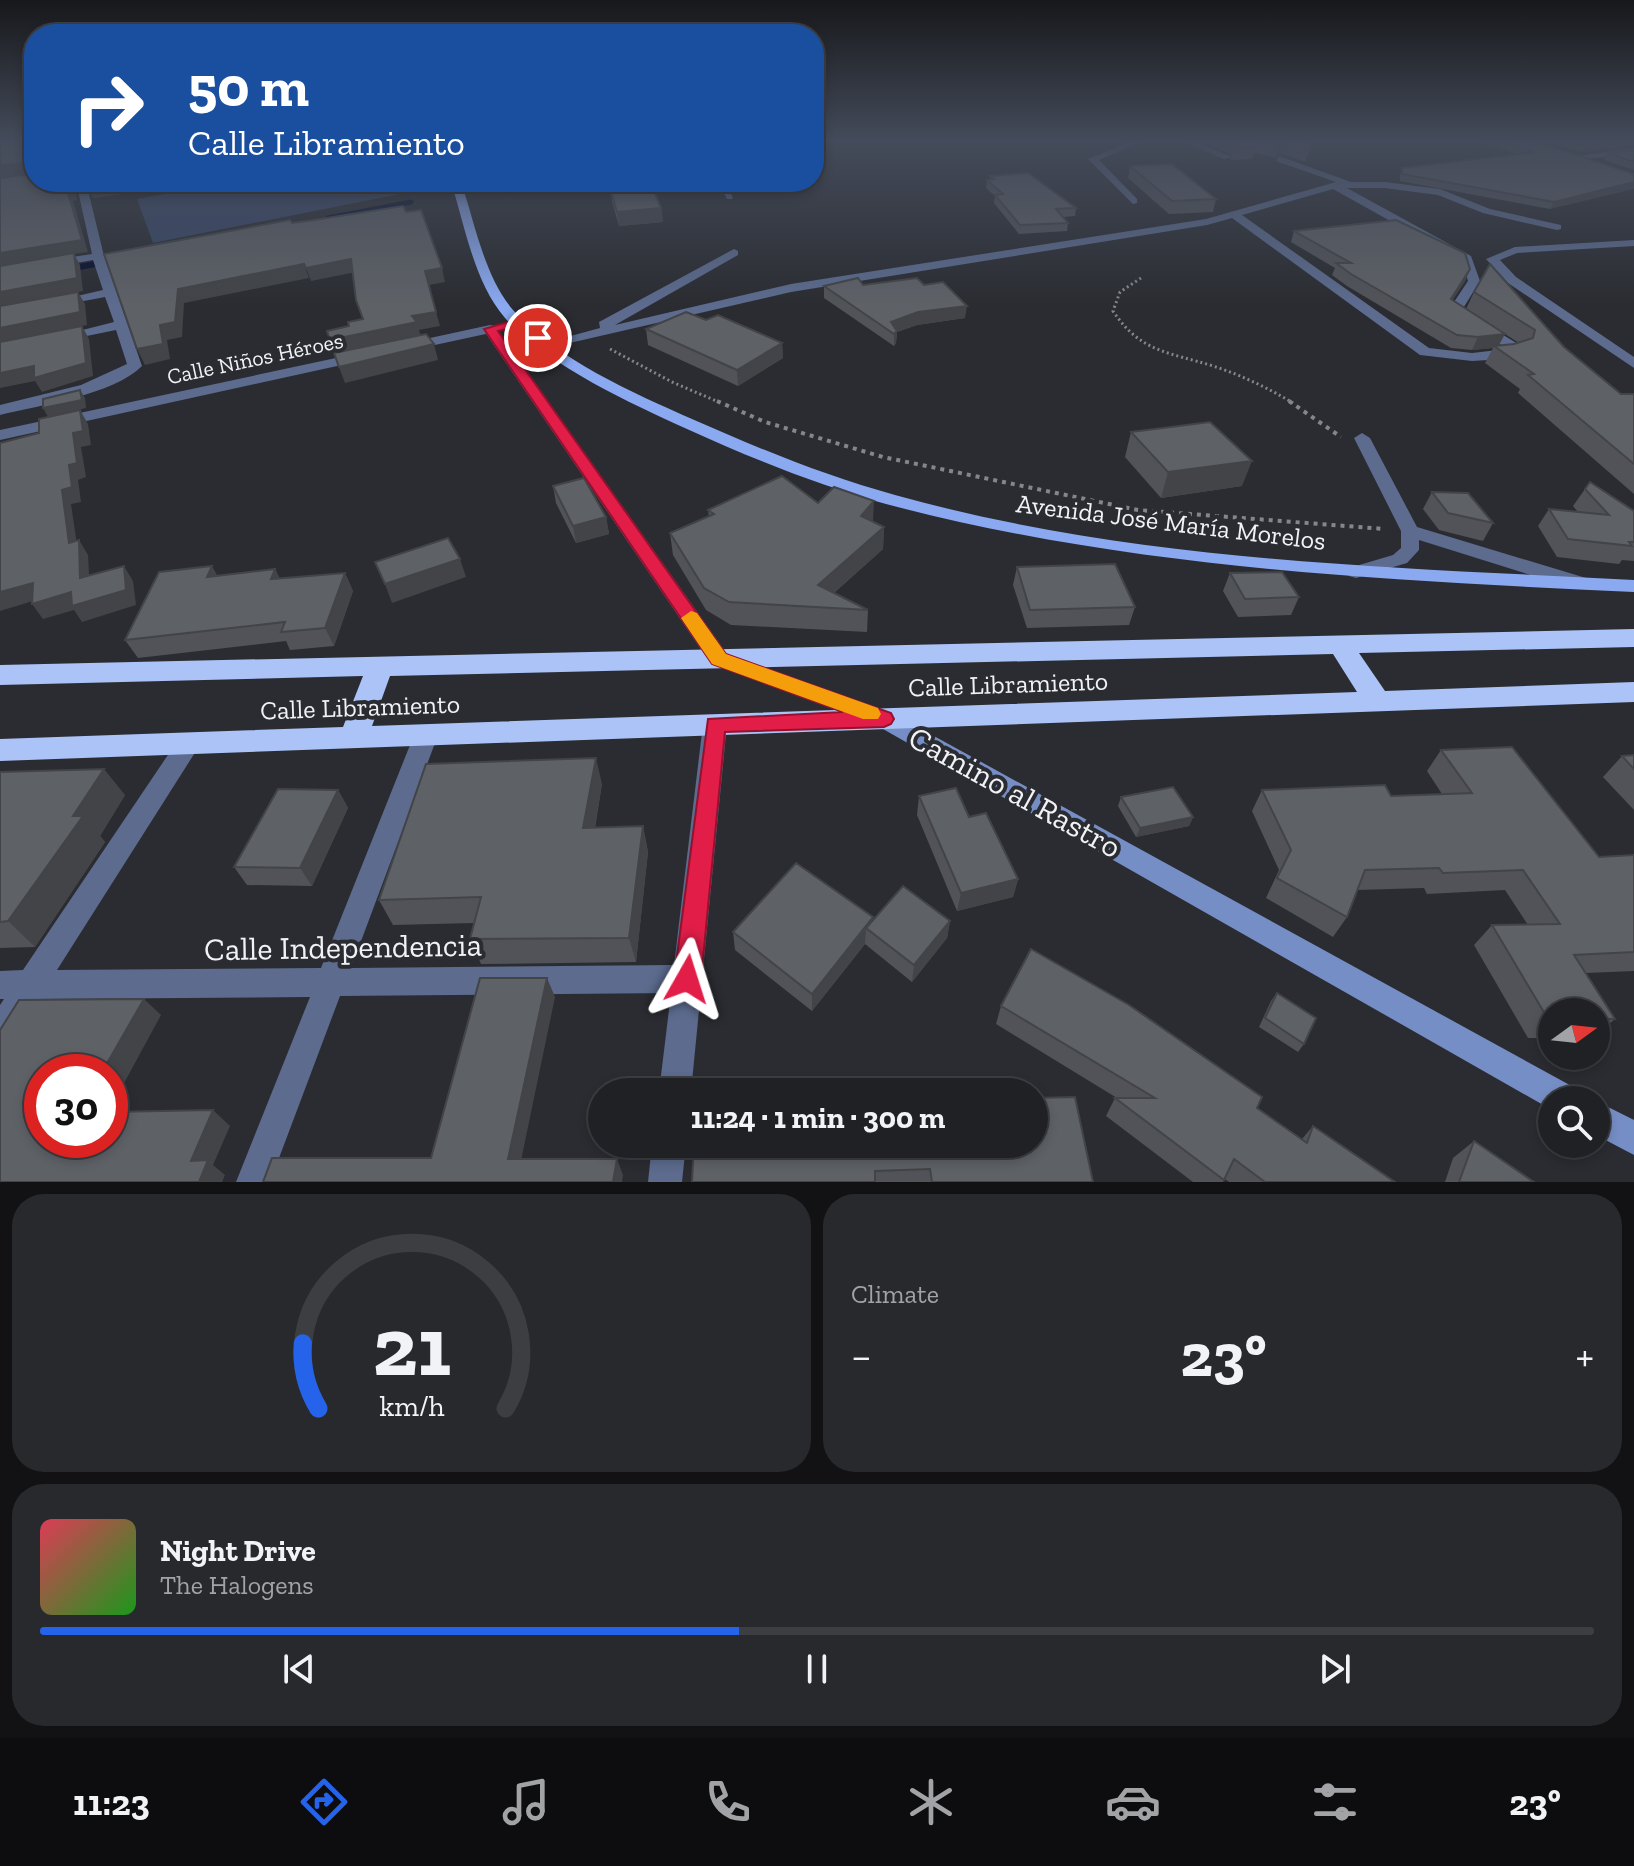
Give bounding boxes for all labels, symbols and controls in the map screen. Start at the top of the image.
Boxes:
text: 50 m [188,53,309,120]
icon: right [56,56,160,160]
text: Calle Libramiento [188,121,465,164]
pin [504,304,572,372]
icon: arrive [516,316,560,360]
street label: Calle Niños Héroes [165,327,346,390]
street label: Avenida José María Morelos [1014,487,1328,557]
street label: Calle Libramiento [908,665,1108,703]
street label: Calle Libramiento [260,688,460,726]
street label: Camino al Rastro [902,718,1128,866]
street label: Calle Independencia [204,926,482,968]
position arrow [645,937,729,1021]
north arrow [1538,998,1610,1070]
map controls [1538,998,1610,1158]
speed limit sign: 30 [24,1054,128,1158]
button: search [1538,1086,1610,1158]
text: 11:24 · 1 min · 300 m [691,1100,945,1136]
text: Climate [851,1278,939,1310]
text: 21 [372,1296,451,1396]
text: 23° [1181,1319,1267,1391]
text: − [851,1329,872,1382]
text: + [1575,1329,1594,1382]
text: km/h [379,1389,444,1423]
text: Night Drive [160,1533,316,1569]
text: The Halogens [160,1569,314,1601]
icon: previous [277,1647,321,1691]
icon: pause [795,1647,839,1691]
icon: next [1313,1647,1357,1691]
icon: directions [296,1774,352,1830]
icon: music [498,1774,554,1830]
icon: phone [700,1774,756,1830]
icon: climate [903,1774,959,1830]
icon: car [1105,1774,1161,1830]
icon: filters [1307,1774,1363,1830]
text: 11:23 [73,1781,150,1824]
text: 23° [1509,1781,1561,1824]

